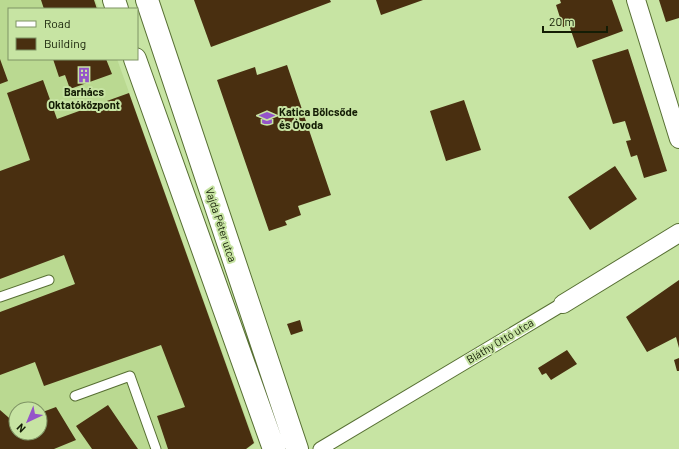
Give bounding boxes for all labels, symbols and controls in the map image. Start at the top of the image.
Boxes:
legend [8,8,138,60]
scale bar [543,8,607,34]
text: 20 m [549,14,575,28]
text: Road [44,16,71,30]
text: Building [44,36,86,50]
building icon: Barhács Oktatóközpont [75,66,93,84]
place label: Barhács Oktatóközpont [48,85,120,111]
place label: Katica Bölcsőde és Óvoda [279,105,358,131]
school or university icon: Katica Bölcsőde és Óvoda [258,109,276,127]
street label: Vajda Péter utca [203,186,240,264]
street label: Bláthy Ottó utca [464,315,536,366]
north arrow [8,401,48,441]
text: N [14,421,28,436]

